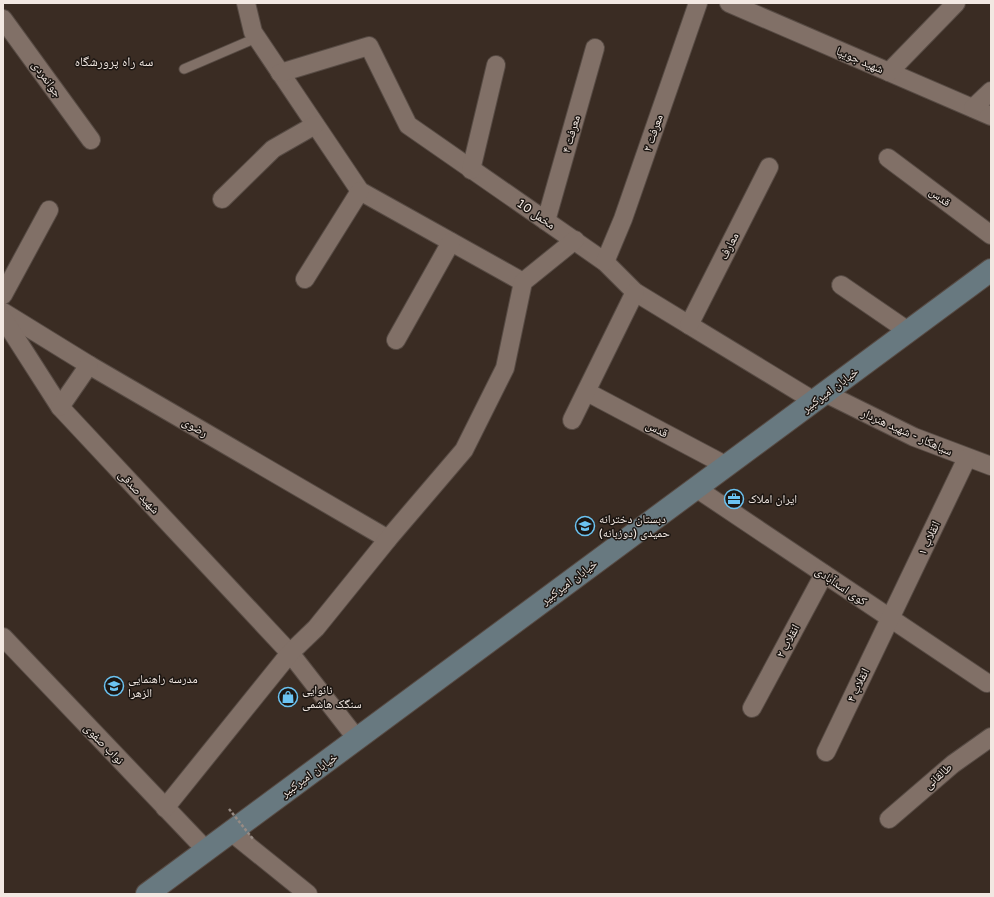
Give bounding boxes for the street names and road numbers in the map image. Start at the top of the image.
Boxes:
street label: شهید جویپا [834,44,886,76]
street label: جوانمردی [29,58,65,100]
street label: معرفت ۲ [640,112,666,154]
street label: معرفت ۴ [559,113,583,155]
street label: قدس [927,185,953,209]
street label: مخمل 10 [514,196,558,232]
street label: معارف [716,230,742,262]
street label: خیابان امیرکبیر [798,364,861,417]
street label: سیاهکار - شهید هنردار [858,405,955,459]
street label: رضوی [180,414,211,440]
street label: قدس [644,417,670,441]
street label: شهید صدقی [115,467,163,517]
street label: انقلاب ۱ [915,519,943,557]
street label: خیابان امیرکبیر [537,556,600,609]
street label: کوی اسدآبادی [812,564,869,609]
street label: انقلاب ۲ [773,622,803,660]
street label: انقلاب ۴ [844,666,873,704]
street label: نواب صفوی [81,721,127,768]
street label: خیابان امیرکبیر [277,750,341,801]
street label: طالقانی [921,760,955,792]

